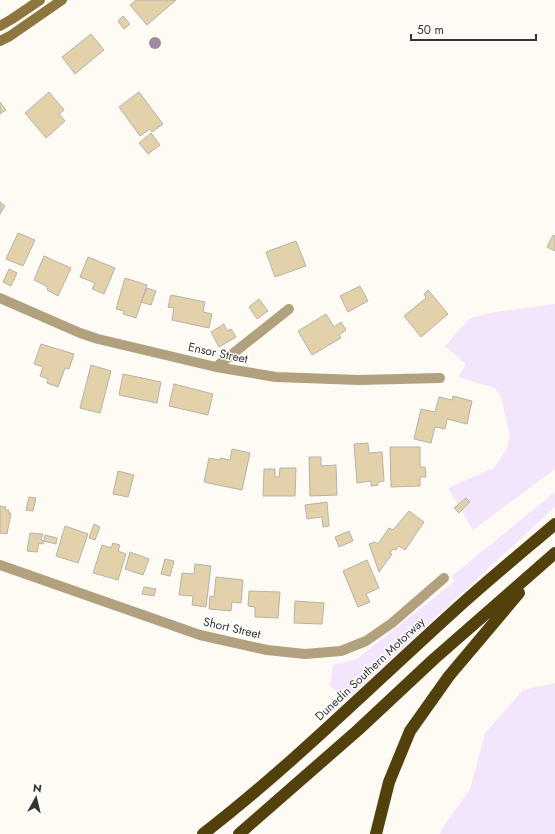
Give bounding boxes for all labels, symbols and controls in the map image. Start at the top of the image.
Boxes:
scale bar [411,16,536,42]
text: 50 m [417,21,444,39]
street label: Ensor Street [186,338,250,368]
street label: Short Street [201,613,263,643]
street label: Dunedin Southern Motorway [311,613,430,725]
north arrow [16,778,56,818]
text: N [32,780,43,797]

